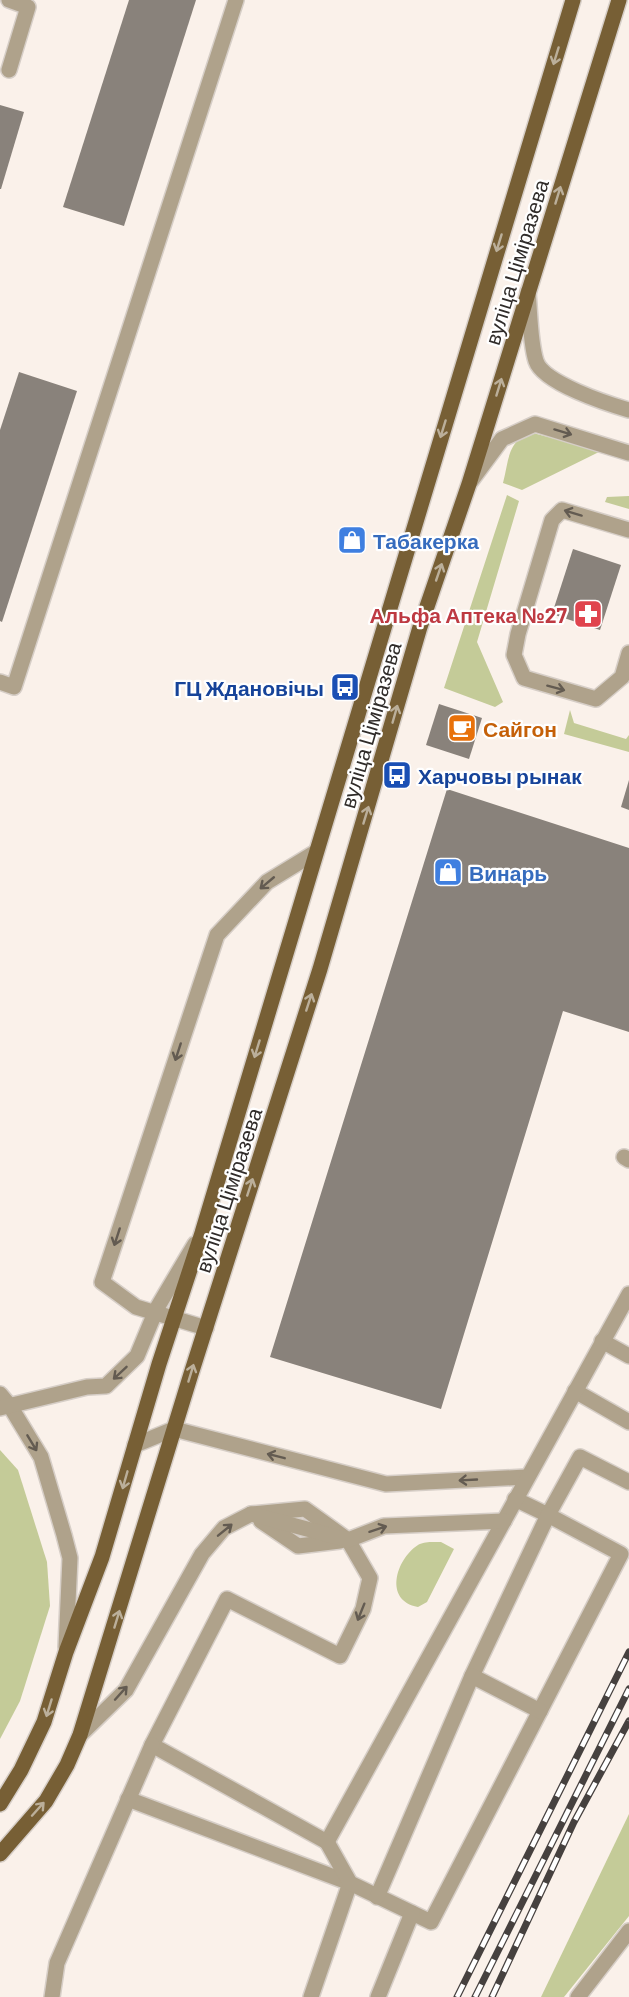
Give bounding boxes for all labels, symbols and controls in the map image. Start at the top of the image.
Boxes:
one-way arrow [550,46,561,65]
street label: вуліца Ціміразева [479,176,553,348]
one-way arrow [553,186,564,205]
one-way arrow [493,233,504,252]
one-way arrow [494,378,505,397]
one-way arrow [437,419,448,438]
one-way arrow [553,427,572,438]
one-way arrow [564,507,583,518]
shop icon: Табакерка [336,524,368,556]
place label: Табакерка [373,528,479,553]
one-way arrow [434,563,445,582]
pharmacy icon: Альфа Аптека №27 [572,598,604,630]
place label: Альфа Аптека №27 [370,602,568,627]
street label: вуліца Ціміразева [334,639,406,811]
bus stop icon: ГЦ Ждановічы [329,671,361,703]
place label: ГЦ Ждановічы [174,675,324,700]
one-way arrow [546,683,565,695]
one-way arrow [390,705,401,724]
cafe icon: Сайгон [446,712,478,744]
place label: Сайгон [483,716,557,741]
bus stop icon: Харчовы рынак [381,759,413,791]
place label: Харчовы рынак [418,763,582,788]
one-way arrow [361,806,372,825]
shop icon: Винарь [432,856,464,888]
place label: Винарь [469,860,547,885]
one-way arrow [259,877,275,890]
one-way arrow [305,993,316,1012]
one-way arrow [251,1039,262,1058]
one-way arrow [172,1042,183,1061]
street label: вуліца Ціміразева [190,1104,267,1275]
one-way arrow [245,1178,256,1197]
one-way arrow [110,1227,121,1246]
one-way arrow [187,1364,198,1383]
one-way arrow [113,1366,128,1380]
one-way arrow [27,1434,39,1451]
one-way arrow [267,1450,286,1462]
one-way arrow [119,1470,130,1489]
one-way arrow [458,1475,478,1486]
one-way arrow [217,1523,233,1536]
one-way arrow [368,1523,387,1534]
one-way arrow [355,1602,366,1621]
one-way arrow [112,1610,123,1629]
one-way arrow [114,1686,128,1702]
one-way arrow [42,1698,53,1717]
one-way arrow [31,1802,45,1817]

